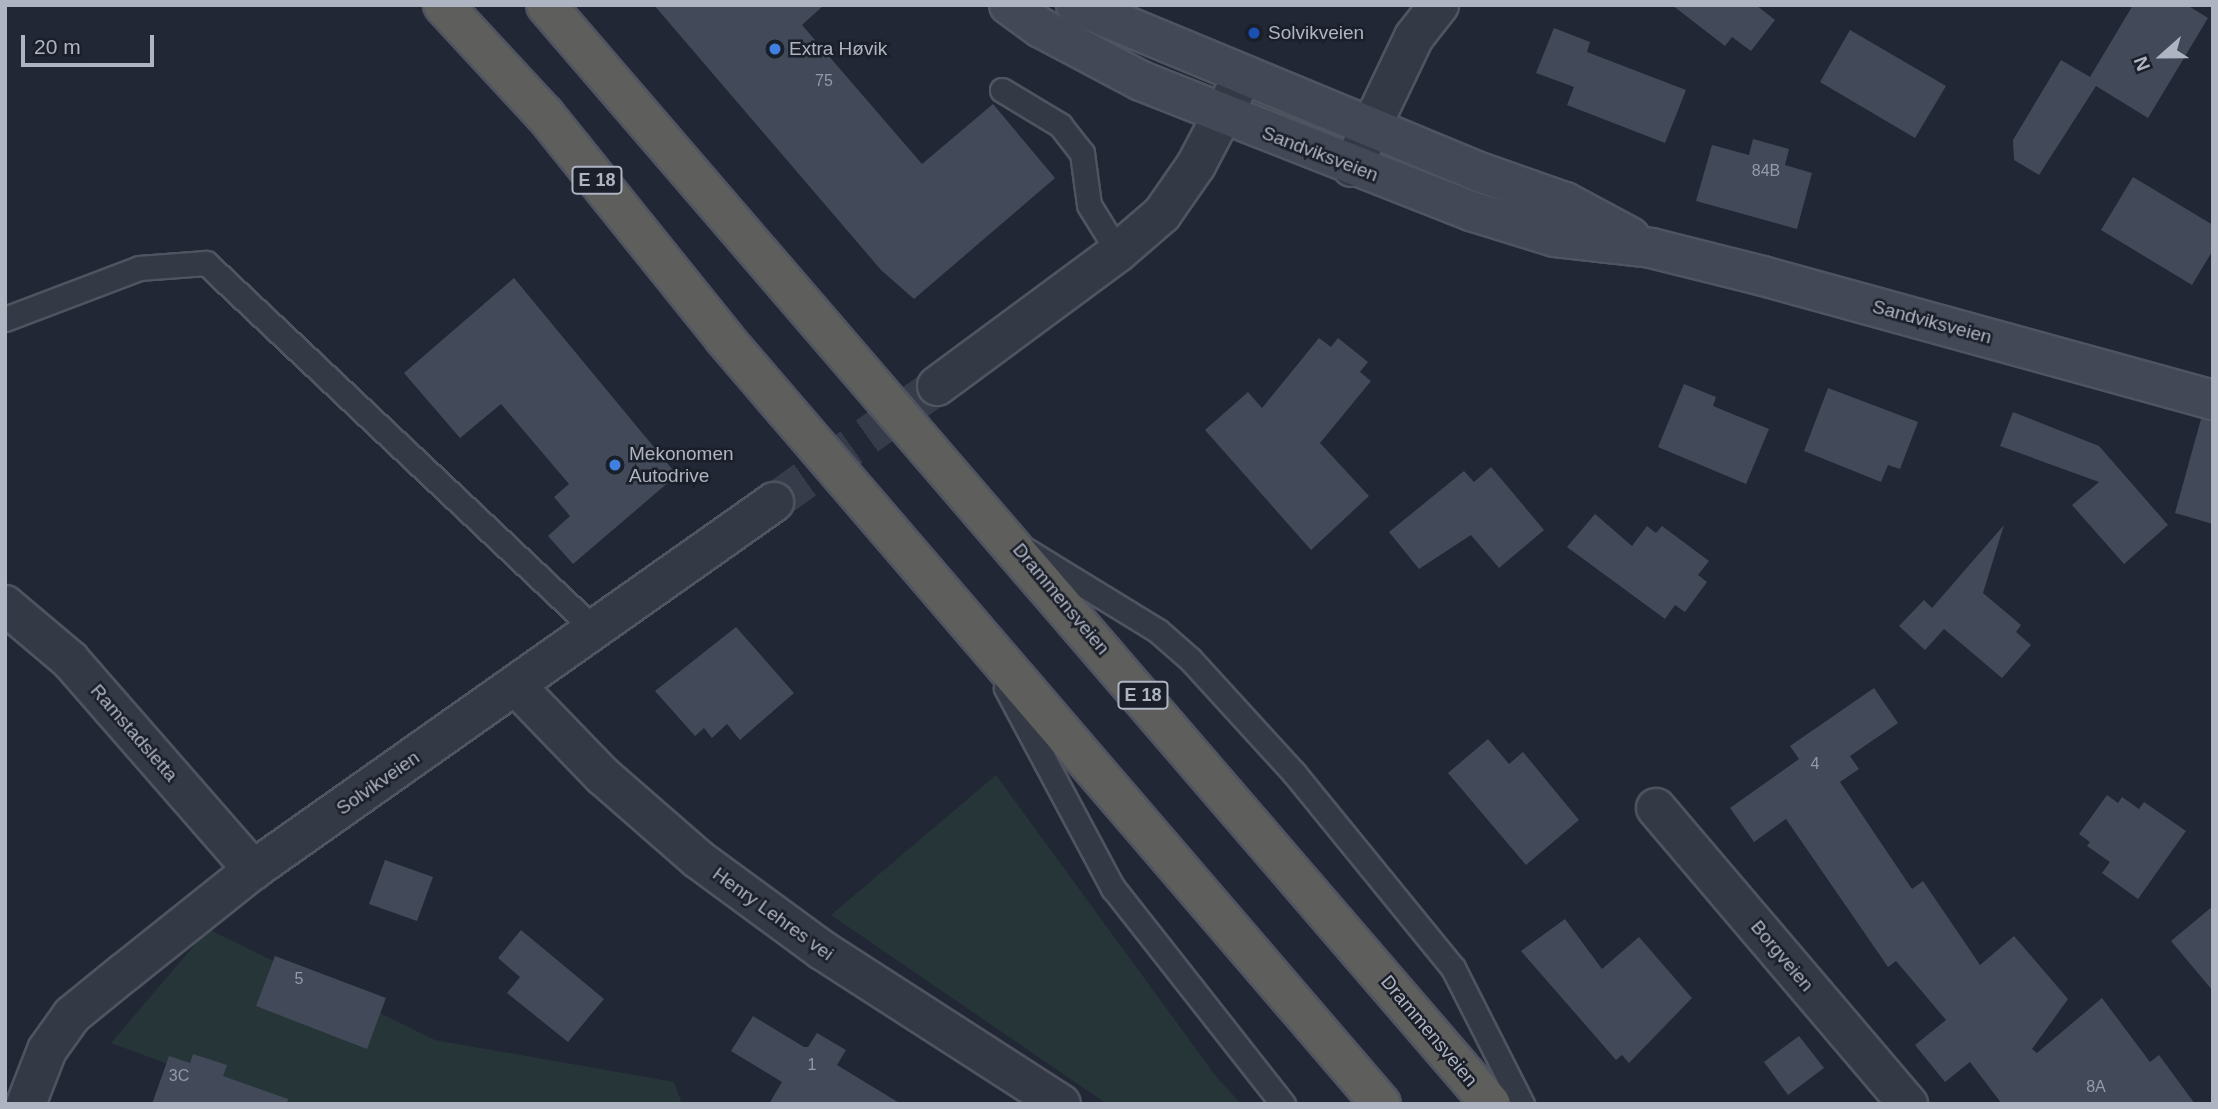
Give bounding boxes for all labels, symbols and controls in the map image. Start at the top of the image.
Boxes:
scale bar [24,21,158,65]
north arrow [2127,21,2197,91]
place label: Solvikveien [1268,22,1364,44]
marker: Solvikveien [1246,25,1262,41]
text: 20 m [34,35,81,58]
place label: Extra Høvik [789,38,887,60]
marker: Extra Høvik [767,41,783,57]
text: N [2130,54,2154,74]
house number: 75 [815,71,833,91]
street label: Sandviksveien [1259,121,1381,187]
house number: 84B [1752,161,1780,181]
road number: E 18 [571,166,623,195]
street label: Sandviksveien [1870,295,1994,349]
place label: Mekonomen Autodrive [629,443,734,487]
marker: Mekonomen Autodrive [607,457,623,473]
street label: Drammensveien [1008,539,1114,659]
street label: Ramstadsletta [86,680,182,786]
road number: E 18 [1117,680,1169,710]
street label: Solvikveien [332,746,424,820]
house number: 4 [1811,754,1819,774]
street label: Henry Lehres vei [708,863,838,965]
street label: Borgveien [1746,916,1818,996]
house number: 5 [295,969,303,989]
street label: Drammensveien [1376,971,1482,1091]
house number: 1 [808,1055,816,1075]
house number: 3C [169,1066,189,1086]
house number: 8A [2086,1077,2106,1097]

